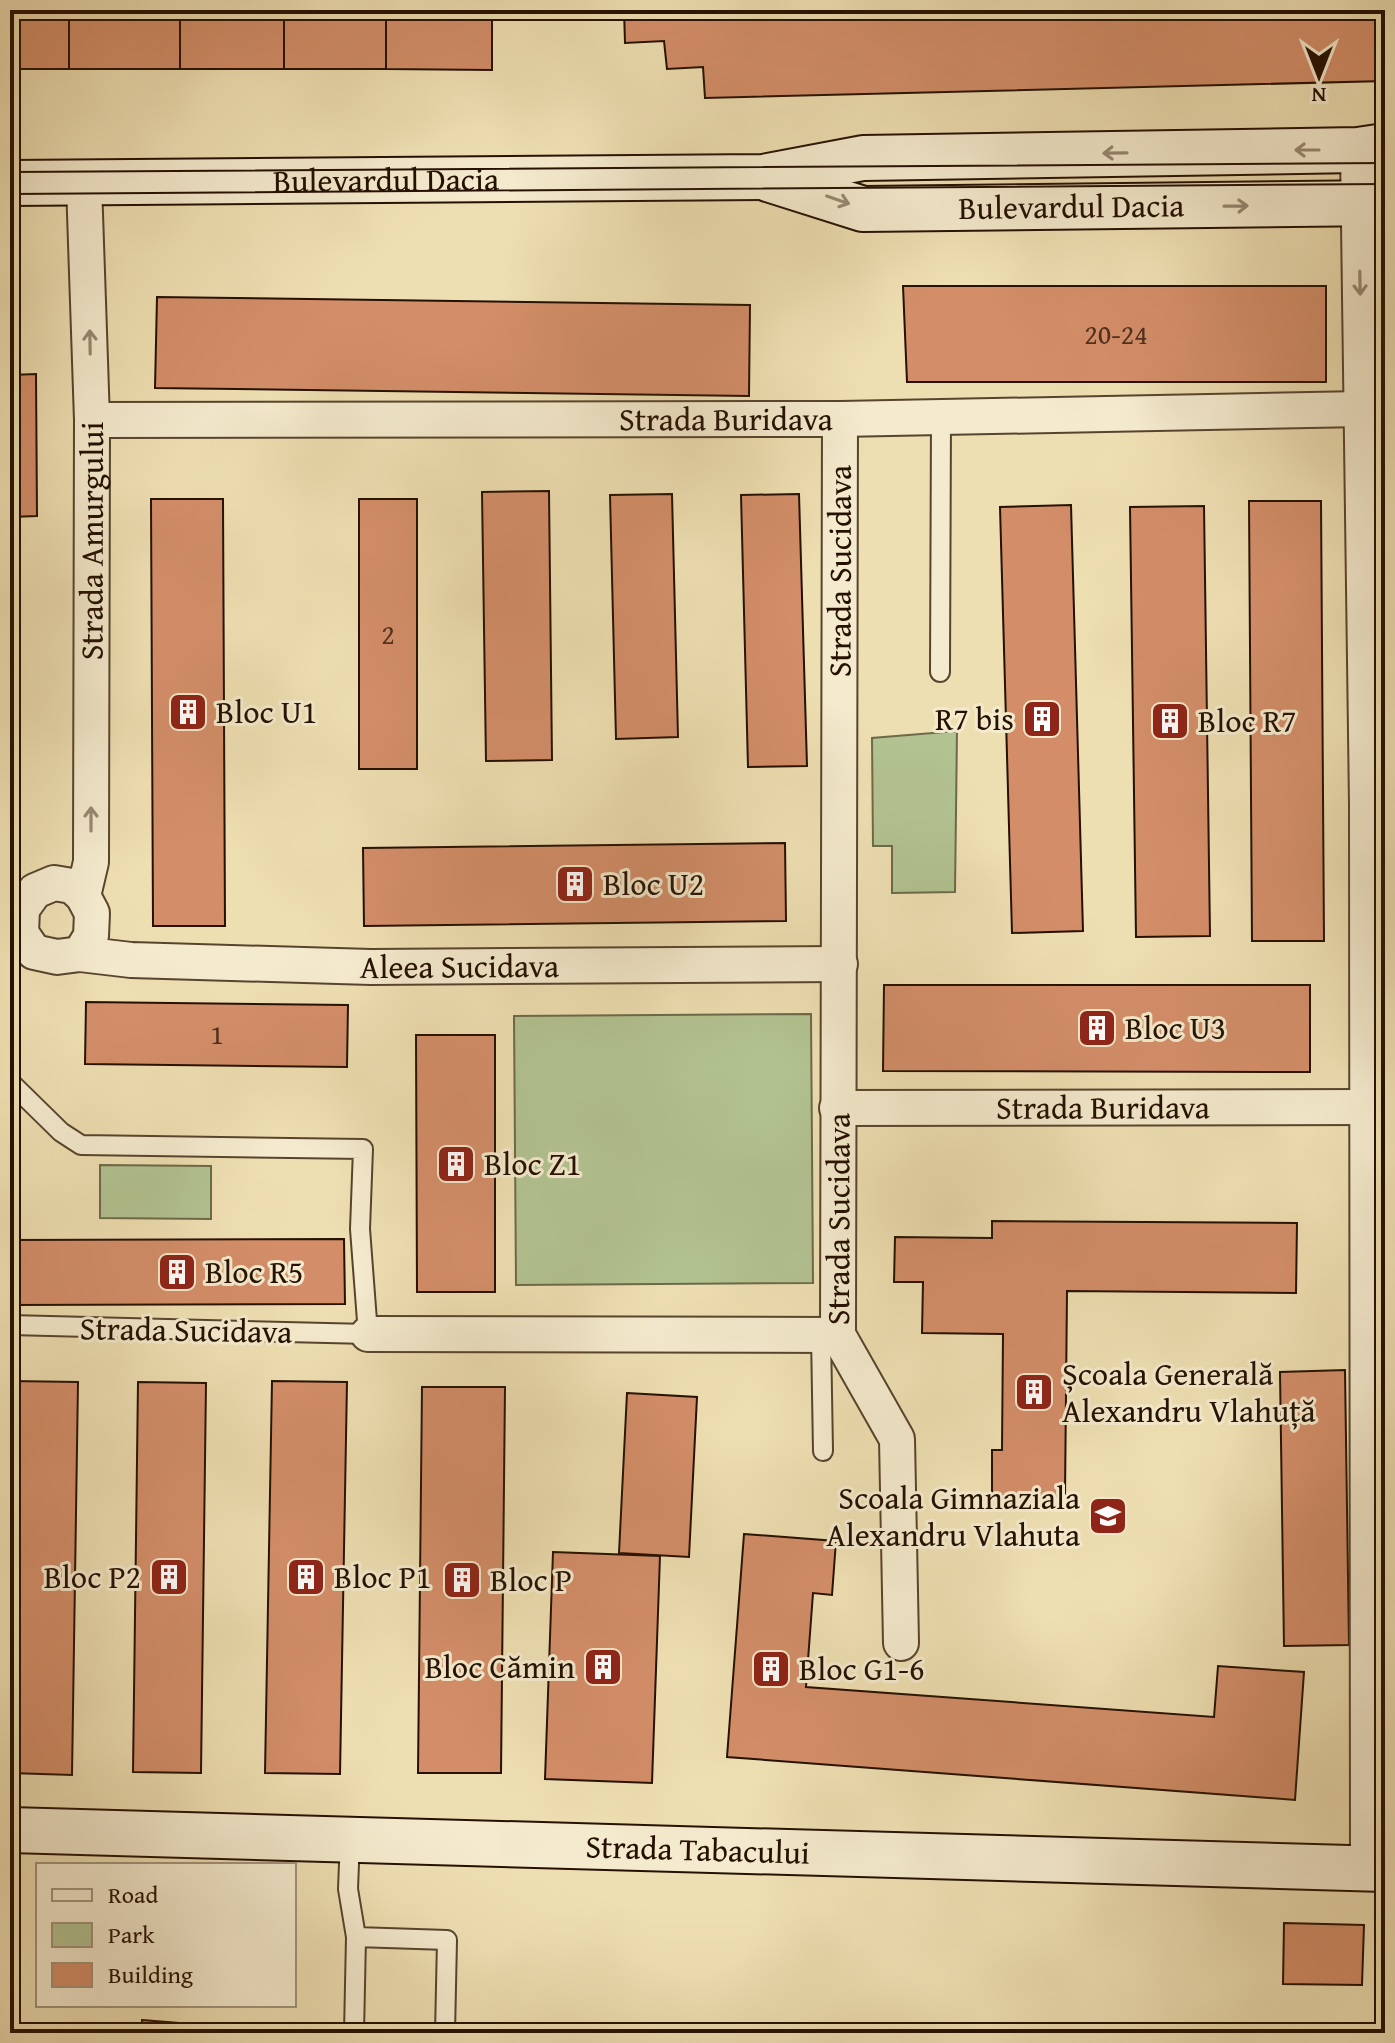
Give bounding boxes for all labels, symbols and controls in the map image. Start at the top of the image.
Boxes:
north arrow [1279,36,1359,116]
text: N [1311,80,1326,112]
one-way arrow [1294,142,1321,158]
one-way arrow [1102,145,1129,161]
street label: Bulevardul Dacia [273,155,499,204]
street label: Bulevardul Dacia [958,181,1185,231]
one-way arrow [825,194,850,209]
one-way arrow [1222,198,1249,214]
one-way arrow [1352,269,1368,296]
house number: 20-24 [1084,313,1148,354]
one-way arrow [82,329,98,356]
street label: Strada Buridava [619,395,833,442]
street label: Strada Amurgului [67,421,115,660]
street label: Strada Sucidava [815,465,863,677]
house number: 2 [381,613,395,654]
place label: Bloc U1 [216,688,317,735]
building icon: Bloc U1 [167,691,209,733]
place label: R7 bis [935,695,1014,742]
place label: Bloc R7 [1198,697,1297,744]
building icon: R7 bis [1021,698,1063,740]
building icon: Bloc R7 [1149,700,1191,742]
one-way arrow [83,806,99,833]
place label: Bloc U2 [603,860,704,907]
building icon: Bloc U2 [554,863,596,905]
street label: Aleea Sucidava [359,942,559,990]
place label: Bloc U3 [1125,1004,1226,1051]
building icon: Bloc U3 [1076,1007,1118,1049]
house number: 1 [210,1013,224,1054]
street label: Strada Buridava [996,1083,1210,1131]
street label: Strada Sucidava [814,1113,861,1325]
place label: Bloc Z1 [484,1140,581,1187]
building icon: Bloc Z1 [435,1143,477,1185]
place label: Bloc R5 [205,1248,304,1295]
building icon: Bloc R5 [156,1251,198,1293]
street label: Strada Sucidava [79,1304,293,1355]
place label: Școala Generală Alexandru Vlahuță [1062,1350,1316,1434]
building icon: Școala Generală Alexandru Vlahuță [1013,1371,1055,1413]
place label: Scoala Gimnaziala Alexandru Vlahuta [826,1474,1080,1558]
school or university icon: Scoala Gimnaziala Alexandru Vlahuta [1087,1495,1129,1537]
place label: Bloc P2 [44,1553,141,1600]
place label: Bloc P1 [334,1553,431,1600]
building icon: Bloc P2 [148,1556,190,1598]
building icon: Bloc P1 [285,1556,327,1598]
place label: Bloc P [490,1556,572,1603]
building icon: Bloc P [441,1559,483,1601]
place label: Bloc Cămin [425,1643,575,1690]
place label: Bloc G1-6 [799,1645,924,1692]
building icon: Bloc Cămin [582,1646,624,1688]
building icon: Bloc G1-6 [750,1648,792,1690]
street label: Strada Tabacului [585,1822,811,1876]
legend [36,1863,296,2007]
text: Road [108,1877,158,1912]
text: Park [108,1917,155,1952]
text: Building [108,1957,193,1992]

